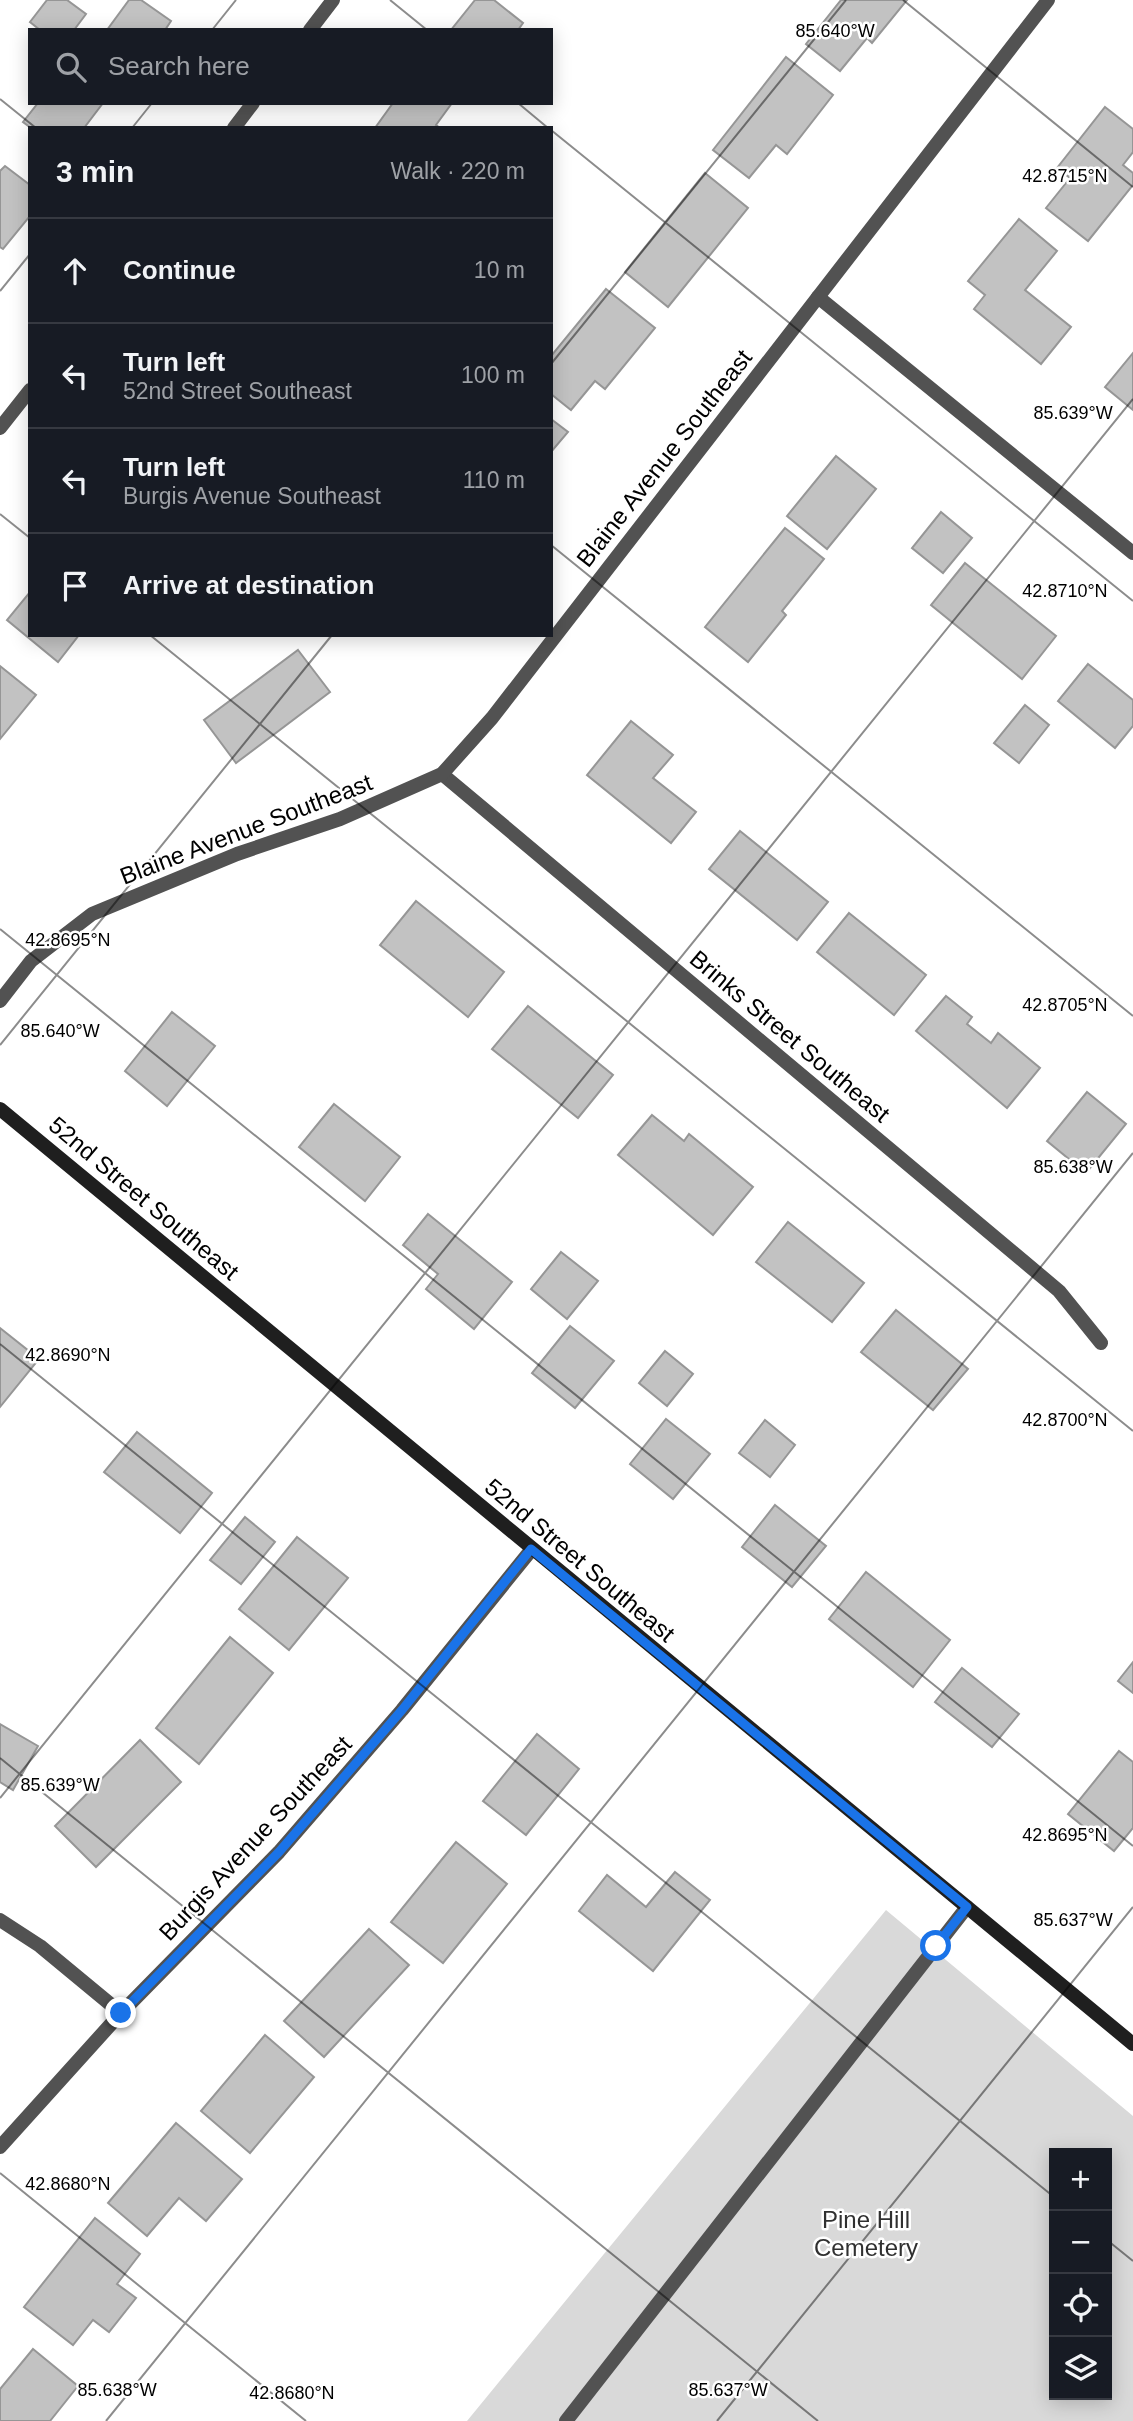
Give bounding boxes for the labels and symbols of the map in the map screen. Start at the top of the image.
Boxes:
text: 85.640°W [795,21,875,41]
text: 42.8715°N [1022,166,1108,186]
street label: Blaine Avenue Southeast [571,344,757,572]
text: 85.639°W [1033,403,1113,423]
text: 42.8710°N [1022,581,1108,601]
street label: Blaine Avenue Southeast [116,768,376,890]
text: 42.8695°N [25,930,111,950]
street label: Brinks Street Southeast [685,945,895,1128]
text: 42.8705°N [1022,995,1108,1015]
text: 85.640°W [20,1021,100,1041]
street label: 52nd Street Southeast [44,1111,244,1285]
text: 85.638°W [1033,1157,1113,1177]
text: 42.8690°N [25,1345,111,1365]
text: 42.8700°N [1022,1410,1108,1430]
street label: 52nd Street Southeast [480,1473,680,1647]
street label: Burgis Avenue Southeast [153,1730,357,1946]
text: 85.639°W [20,1775,100,1795]
text: 42.8695°N [1022,1825,1108,1845]
text: 85.637°W [1033,1910,1113,1930]
route start [920,1930,951,1961]
route end [105,1997,136,2028]
text: 42.8680°N [25,2174,111,2194]
park label: Pine Hill Cemetery [814,2206,918,2261]
text: 85.638°W [77,2380,157,2400]
text: 85.637°W [688,2380,768,2400]
text: 42.8680°N [249,2383,335,2403]

